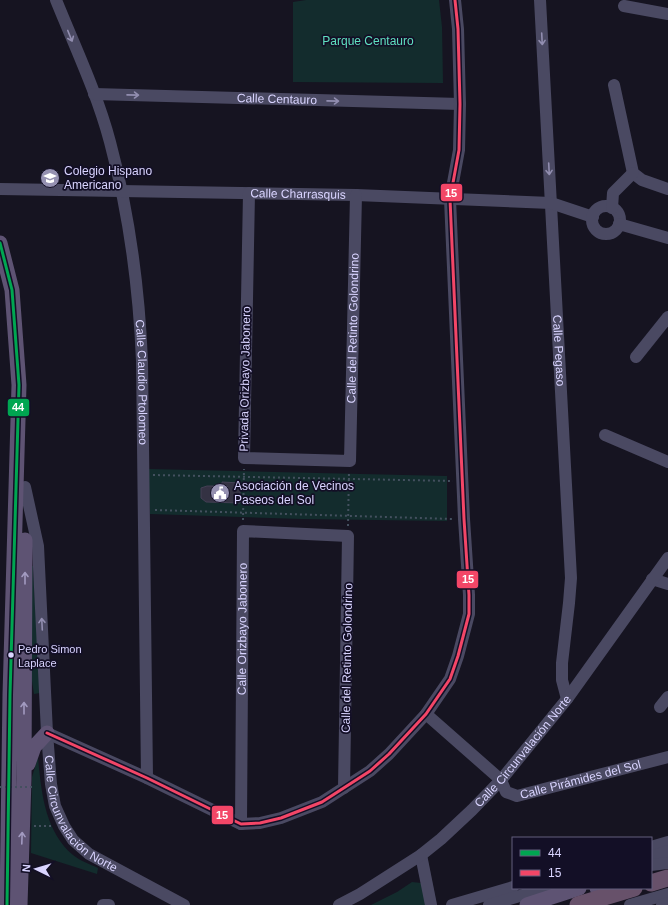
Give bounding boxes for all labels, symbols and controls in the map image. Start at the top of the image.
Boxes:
one-way arrow [67,30,75,42]
one-way arrow [539,32,546,45]
park label: Parque Centauro [322,34,414,48]
street label: Calle Centauro [237,91,318,107]
one-way arrow [126,92,139,99]
one-way arrow [326,97,339,104]
one-way arrow [546,162,553,175]
place label: Colegio Hispano Americano [64,164,152,192]
school or university icon: Colegio Hispano Americano [39,167,61,189]
line badge: 15 [440,183,463,202]
street label: Calle Charrasquis [250,186,346,202]
text: 15 [445,187,457,199]
street label: Calle del Retinto Golondrino [344,252,362,403]
street label: Privada Orizbayo Jabonero [237,306,253,452]
street label: Calle Pegaso [550,314,568,387]
street label: Calle Claudio Ptolomeo [133,319,150,445]
line badge: 44 [7,398,30,417]
text: 44 [12,401,25,413]
place label: Asociación de Vecinos Paseos del Sol [234,479,354,507]
public building icon: Asociación de Vecinos Paseos del Sol [209,482,231,504]
street label: Calle Orizbayo Jabonero [235,563,250,695]
line badge: 15 [456,570,479,589]
one-way arrow [21,572,28,585]
text: 15 [462,573,474,585]
street label: Calle del Retinto Golondrino [339,583,355,733]
one-way arrow [38,618,45,631]
place label: Pedro Simon Laplace [18,643,82,669]
marker: Pedro Simon Laplace [6,650,16,660]
street label: Calle Circunvalación Norte [472,692,574,810]
one-way arrow [20,702,28,715]
street label: Calle Circunvalación Norte [42,755,120,875]
street label: Calle Pirámides del Sol [518,757,642,802]
line badge: 15 [211,805,234,825]
text: 15 [216,809,228,821]
one-way arrow [18,832,26,845]
legend [512,837,652,889]
text: 44 [548,846,562,860]
north arrow [16,849,56,889]
text: N [20,864,32,873]
text: 15 [548,866,562,880]

